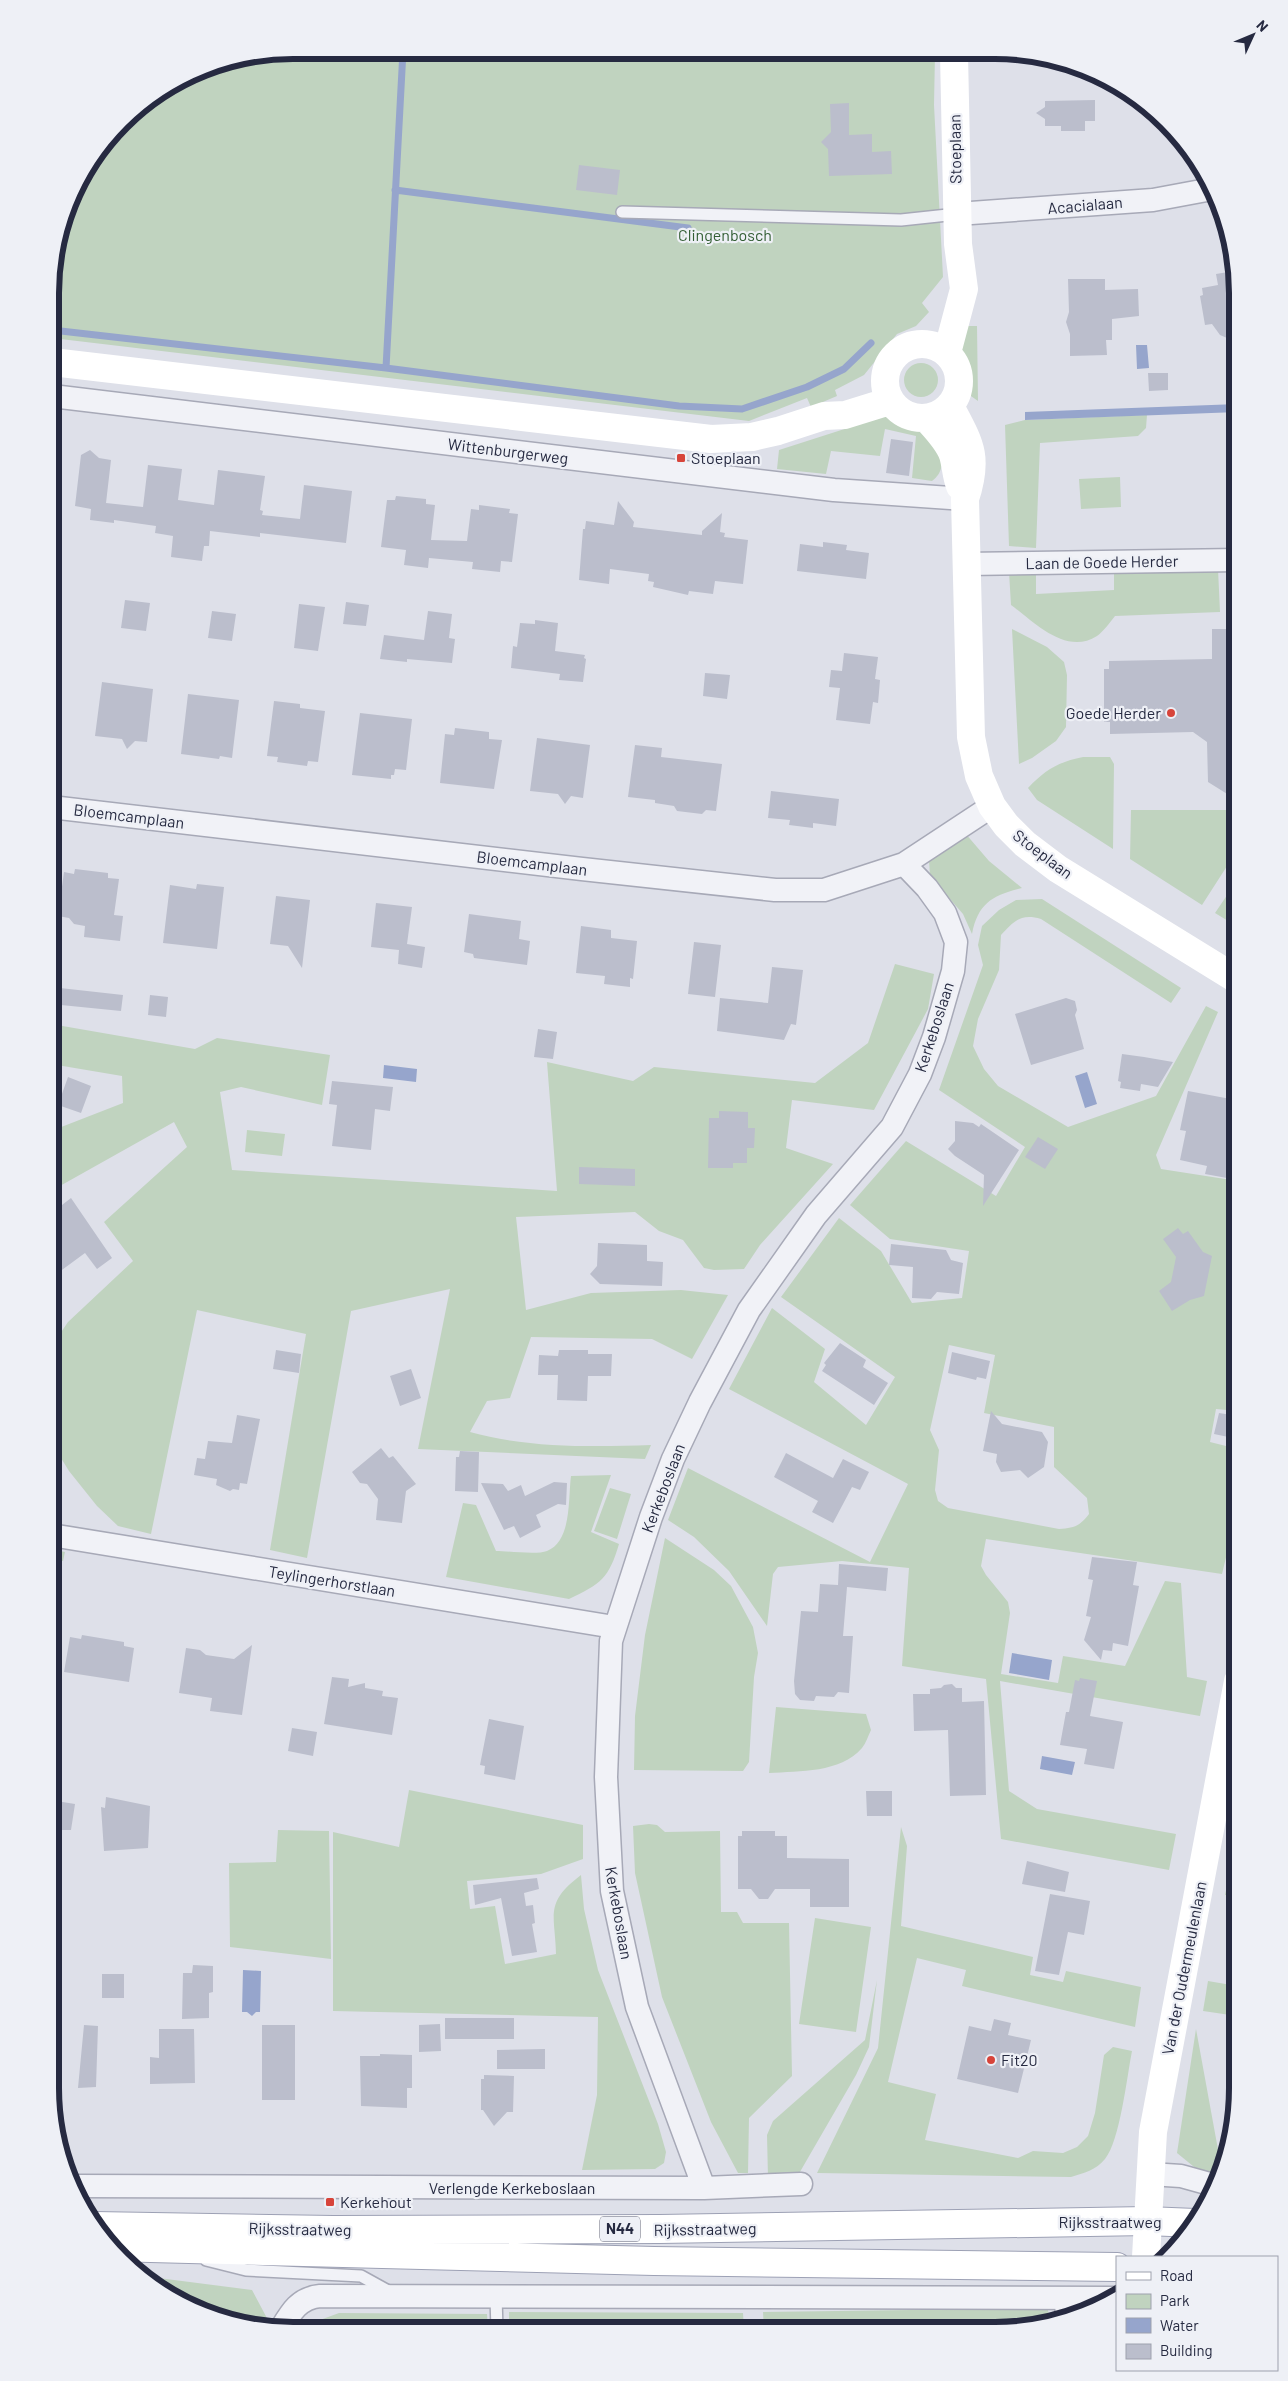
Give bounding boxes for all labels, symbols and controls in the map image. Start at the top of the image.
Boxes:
north arrow [1228,10,1278,60]
text: N [1253,16,1272,35]
street label: Stoeplaan [944,114,965,184]
street label: Acacialaan [1047,192,1123,217]
park label: Clingenbosch [678,225,772,244]
street label: Wittenburgerweg [447,434,569,467]
place label: Stoeplaan [691,448,761,467]
marker: Stoeplaan [675,452,687,464]
street label: Laan de Goede Herder [1025,551,1179,572]
place label: Goede Herder [1066,703,1161,722]
marker: Goede Herder [1165,707,1177,719]
street label: Bloemcamplaan [73,799,185,832]
street label: Stoeplaan [1010,825,1077,882]
street label: Bloemcamplaan [476,846,588,879]
street label: Kerkeboslaan [910,979,957,1074]
street label: Kerkeboslaan [637,1441,688,1535]
street label: Teylingerhorstlaan [267,1561,397,1600]
street label: Kerkeboslaan [602,1865,637,1961]
street label: Van der Oudermeulenlaan [1157,1880,1210,2056]
place label: Fit20 [1001,2050,1038,2069]
marker: Fit20 [985,2054,997,2066]
street label: Verlengde Kerkeboslaan [429,2178,595,2197]
place label: Kerkehout [340,2192,412,2211]
marker: Kerkehout [324,2196,336,2208]
street label: Rijksstraatweg [1059,2212,1161,2231]
road number: N44 [600,2216,640,2242]
street label: Rijksstraatweg [248,2218,352,2239]
street label: Rijksstraatweg [653,2218,757,2239]
legend [1116,2256,1278,2371]
text: Road [1160,2266,1193,2284]
text: Park [1160,2291,1190,2309]
text: Water [1160,2316,1199,2334]
text: Building [1160,2341,1213,2359]

